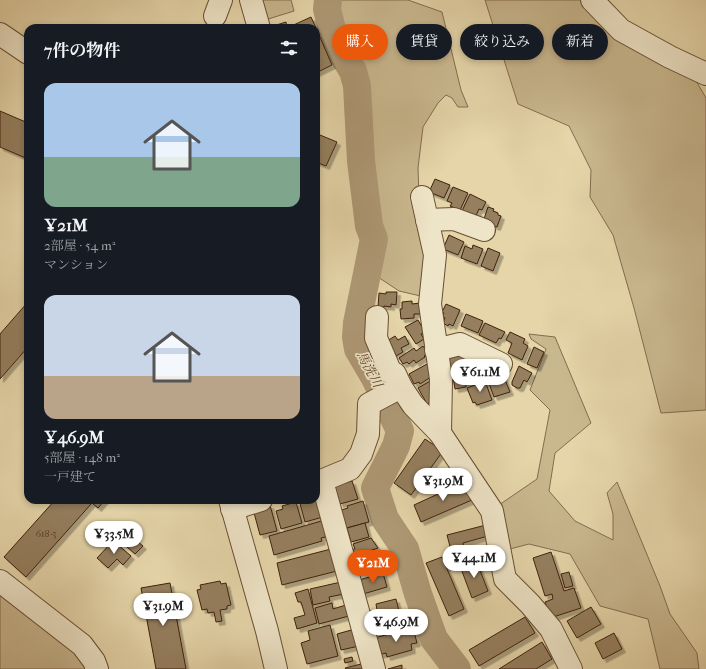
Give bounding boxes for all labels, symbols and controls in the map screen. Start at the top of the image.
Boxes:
chip: 購入 [332,24,388,60]
chip: 賃貸 [396,24,452,60]
chip: 絞り込み [460,24,544,60]
chip: 新着 [552,24,608,60]
icon: filters [278,37,300,59]
text: 7件の物件 [44,40,120,60]
icon: home [136,109,208,181]
text: ¥21M [44,215,88,235]
text: 2部屋 · 54 m² [44,238,115,253]
text: マンション [44,257,108,272]
icon: home [136,321,208,393]
water label: 馬洗川 [354,348,386,392]
pin: ¥61.1M [447,359,513,393]
text: ¥61.1M [460,364,500,379]
text: ¥46.9M [44,427,104,447]
text: 5部屋 · 148 m² [44,450,120,465]
pin: ¥31.9M [410,468,476,502]
text: 一戸建て [44,469,96,484]
text: ¥31.9M [422,473,464,488]
pin: ¥33.5M [81,521,147,555]
text: ¥33.5M [94,526,134,541]
house number: 618-3 [36,528,56,540]
pin: ¥44.1M [441,545,507,579]
pin: ¥21M [349,550,397,584]
text: ¥44.1M [452,550,496,565]
text: ¥21M [356,555,390,570]
pin: ¥31.9M [130,593,196,627]
text: ¥31.9M [142,598,184,613]
pin: ¥46.9M [363,609,429,643]
text: ¥46.9M [373,614,419,629]

